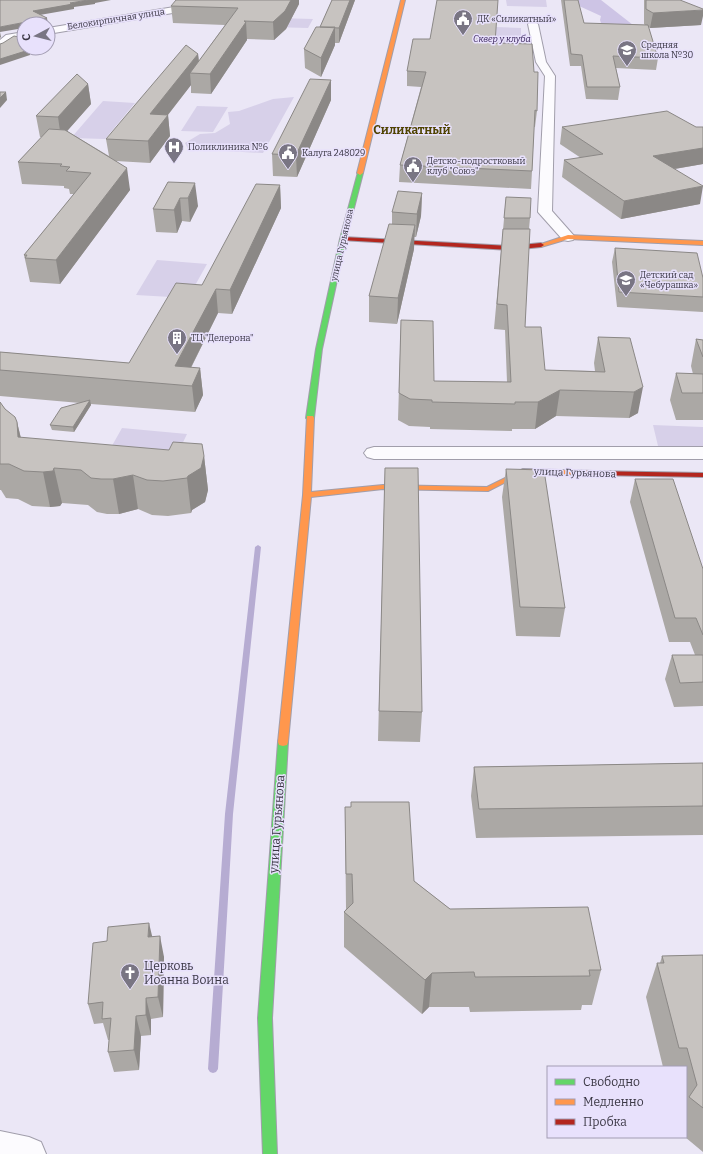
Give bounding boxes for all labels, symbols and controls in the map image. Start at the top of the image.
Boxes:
street label: Белокирпичная улица [66,6,166,32]
public building icon: ДК «Силикатный» [452,8,474,36]
place label: ДК «Силикатный» [477,14,556,24]
north arrow [16,16,56,56]
text: С [20,33,33,41]
park label: Сквер у клуба [473,34,531,44]
school or university icon: Средняя школа №30 [616,39,638,67]
place label: Средняя школа №30 [641,40,694,60]
district label: Силикатный [373,123,451,137]
hospital icon: Поликлиника №6 [163,136,185,164]
place label: Поликлиника №6 [188,142,268,152]
public building icon: Калуга 248029 [277,142,299,170]
place label: Калуга 248029 [302,148,365,158]
public building icon: Детско-подростковый клуб "Союз" [402,155,424,183]
place label: Детско-подростковый клуб "Союз" [427,156,525,176]
street label: улица Гурьянова [329,208,355,283]
school or university icon: Детский сад «Чебурашка» [615,269,637,297]
place label: Детский сад «Чебурашка» [640,270,698,290]
building icon: ТЦ "Делерона" [166,327,188,355]
place label: ТЦ "Делерона" [191,333,254,343]
street label: улица Гурьянова [533,466,617,480]
street label: улица Гурьянова [267,774,287,875]
place label: Церковь Иоанна Воина [144,959,229,987]
church icon: Церковь Иоанна Воина [119,962,141,990]
legend [547,1066,687,1138]
text: Свободно [583,1075,640,1089]
text: Медленно [583,1095,644,1109]
text: Пробка [583,1115,627,1129]

